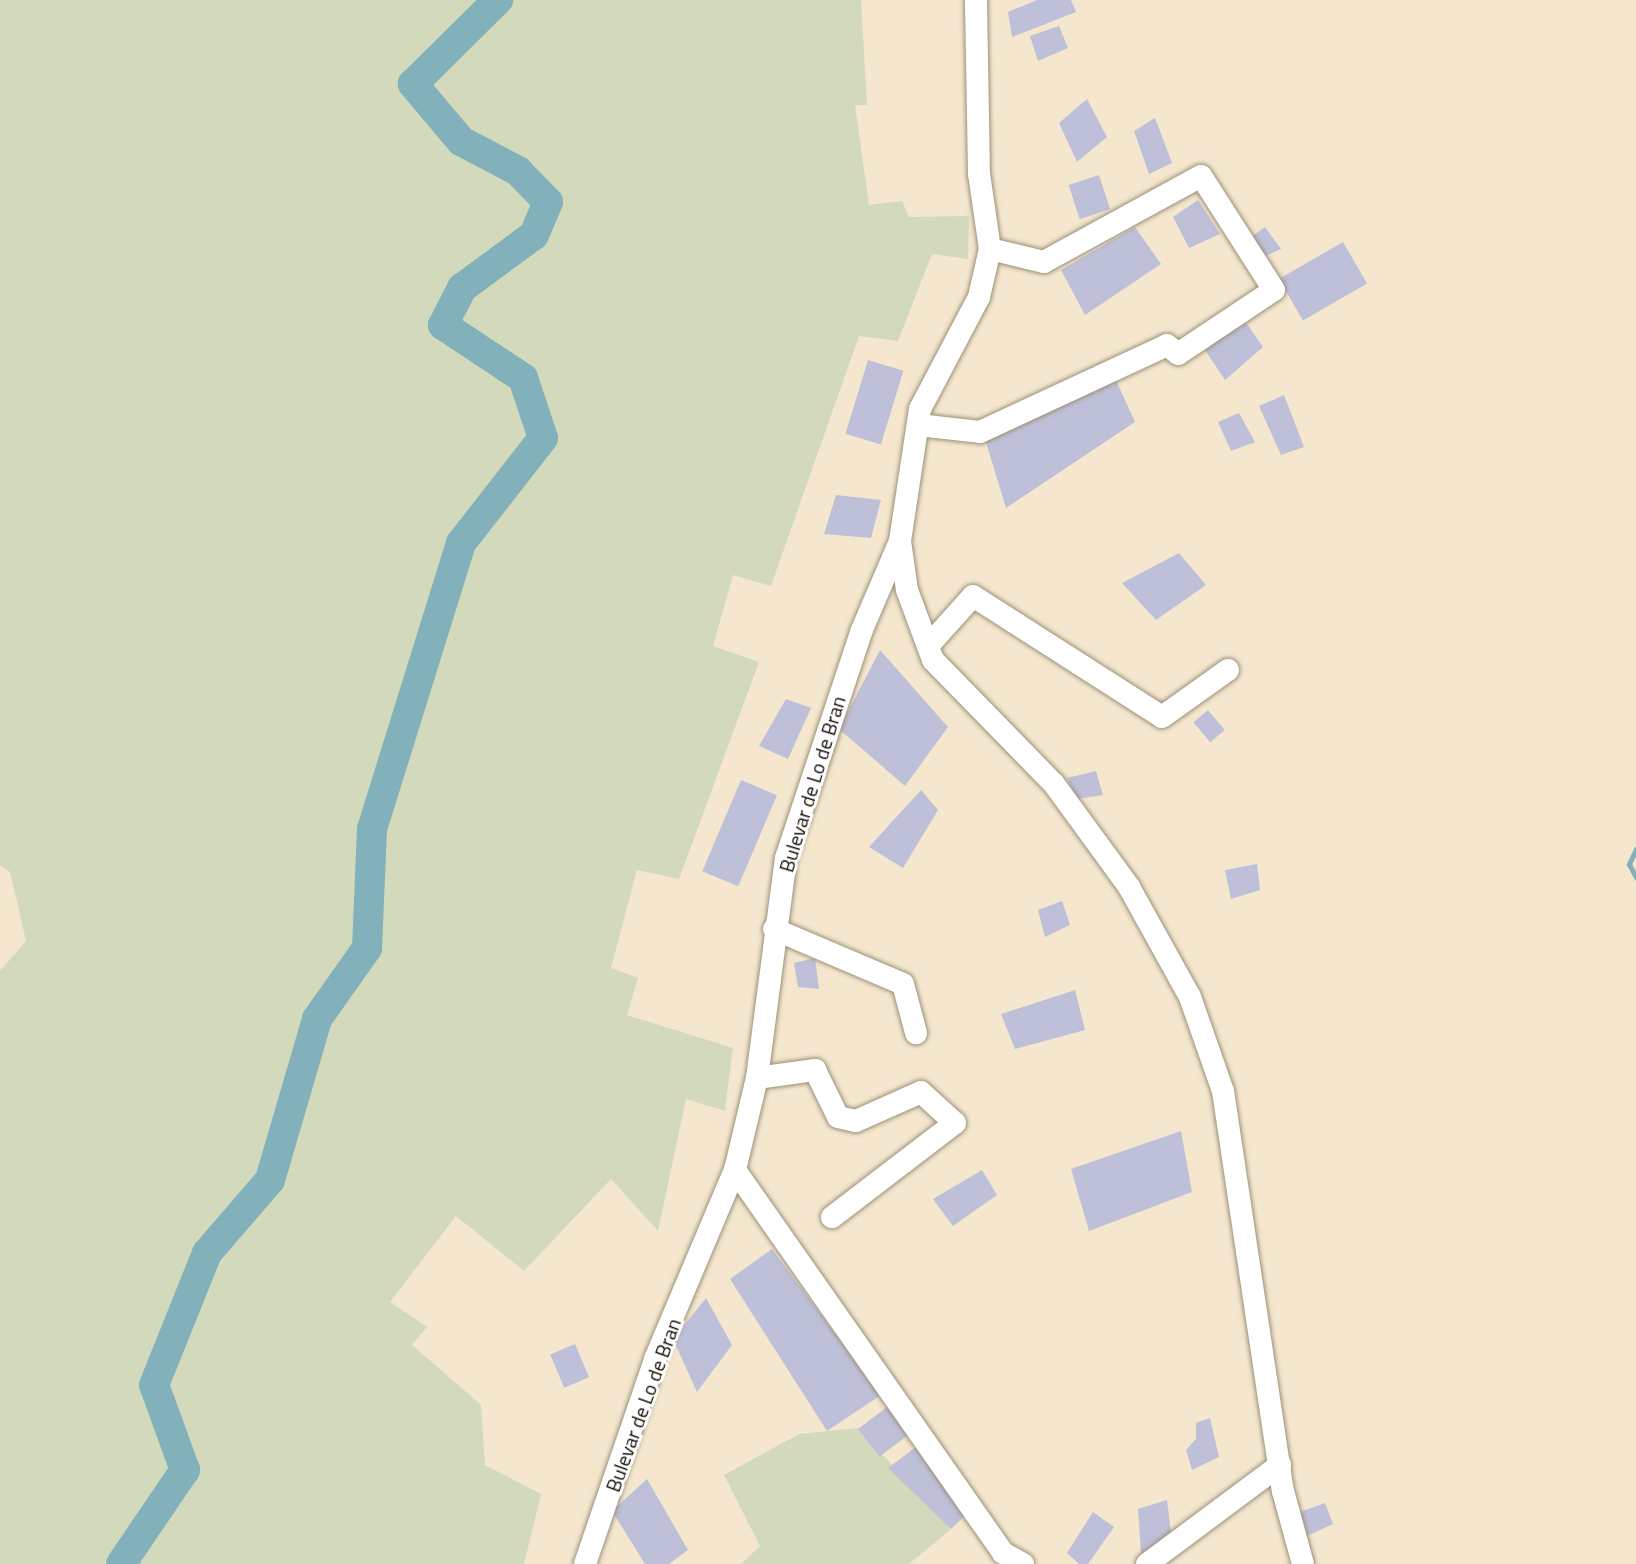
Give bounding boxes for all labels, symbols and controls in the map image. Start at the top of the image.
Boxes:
street label: Bulevar de Lo de Bran [774,693,850,875]
street label: Bulevar de Lo de Bran [600,1315,686,1495]

